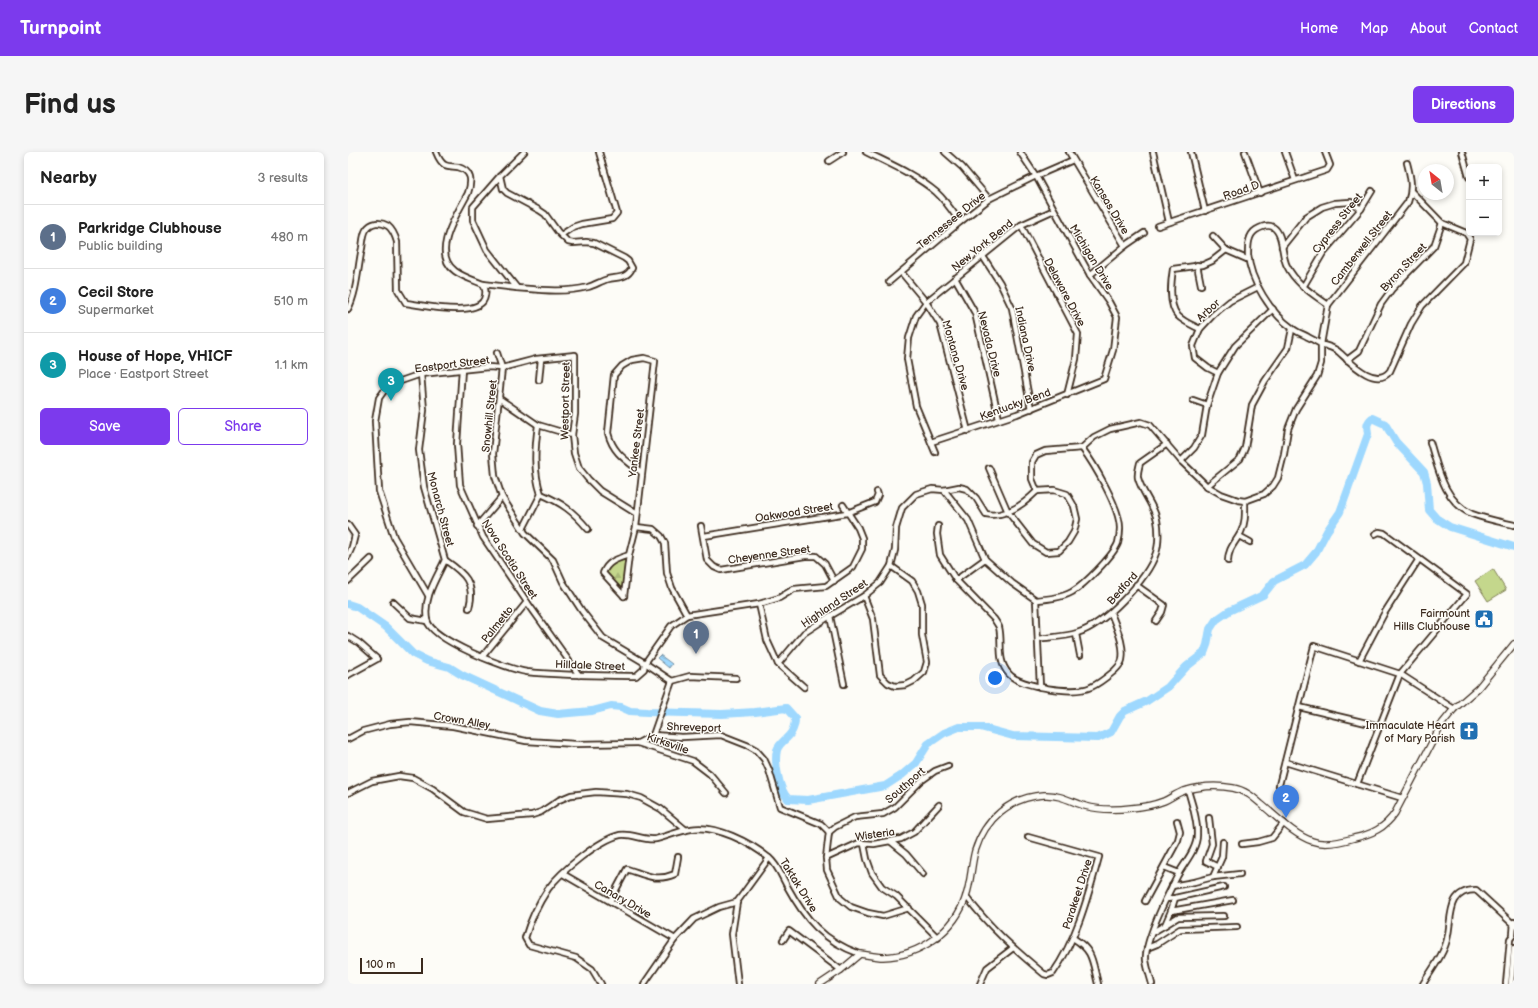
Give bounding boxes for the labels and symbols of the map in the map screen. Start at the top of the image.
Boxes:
north arrow [1418,164,1454,200]
street label: Kansas Drive [1087,174,1132,237]
street label: Road D [1221,178,1261,203]
street label: Tennessee Drive [915,189,988,252]
street label: Cypress Street [1310,190,1365,256]
street label: Camberwell Street [1328,208,1395,288]
street label: New York Bend [949,217,1016,274]
street label: Michigan Drive [1067,222,1116,293]
street label: Byron Street [1378,240,1430,294]
street label: Delaware Drive [1041,256,1088,329]
street label: Arbor [1194,296,1223,324]
street label: Indiana Drive [1012,305,1039,373]
street label: Nevada Drive [975,310,1004,379]
street label: Montana Drive [939,319,972,392]
street label: Eastport Street [414,353,491,376]
street label: Westport Street [558,361,573,440]
pin: 3 [378,368,404,401]
street label: Snowhill Street [479,378,500,453]
street label: Kentucky Bend [978,386,1052,423]
street label: Yankee Street [626,407,647,479]
street label: Monarch Street [424,470,457,549]
street label: Oakwood Street [754,500,835,525]
street label: Nova Scotia Street [479,517,541,602]
street label: Cheyenne Street [727,542,812,567]
street label: Bedford [1104,569,1140,607]
street label: Highland Street [799,576,870,630]
street label: Palmetto [479,603,516,645]
place label: Fairmount Hills Clubhouse [1393,607,1471,633]
public building icon: Fairmount Hills Clubhouse [1473,608,1495,630]
pin: 1 [683,621,709,654]
street label: Hilldale Street [555,658,626,673]
your location [985,668,1005,688]
street label: Crown Alley [433,709,491,732]
place label: Immaculate Heart of Mary Parish [1366,719,1456,745]
street label: Shreveport [666,720,722,735]
church icon: Immaculate Heart of Mary Parish [1458,720,1480,742]
street label: Kirksville [645,730,691,757]
street label: Southport [883,764,928,806]
pin: 2 [1273,785,1299,818]
street label: Wisteria [854,825,896,844]
street label: Taktak Drive [777,856,820,915]
street label: Parakeet Drive [1060,857,1095,931]
street label: Canary Drive [592,878,654,921]
scale bar [360,956,423,975]

